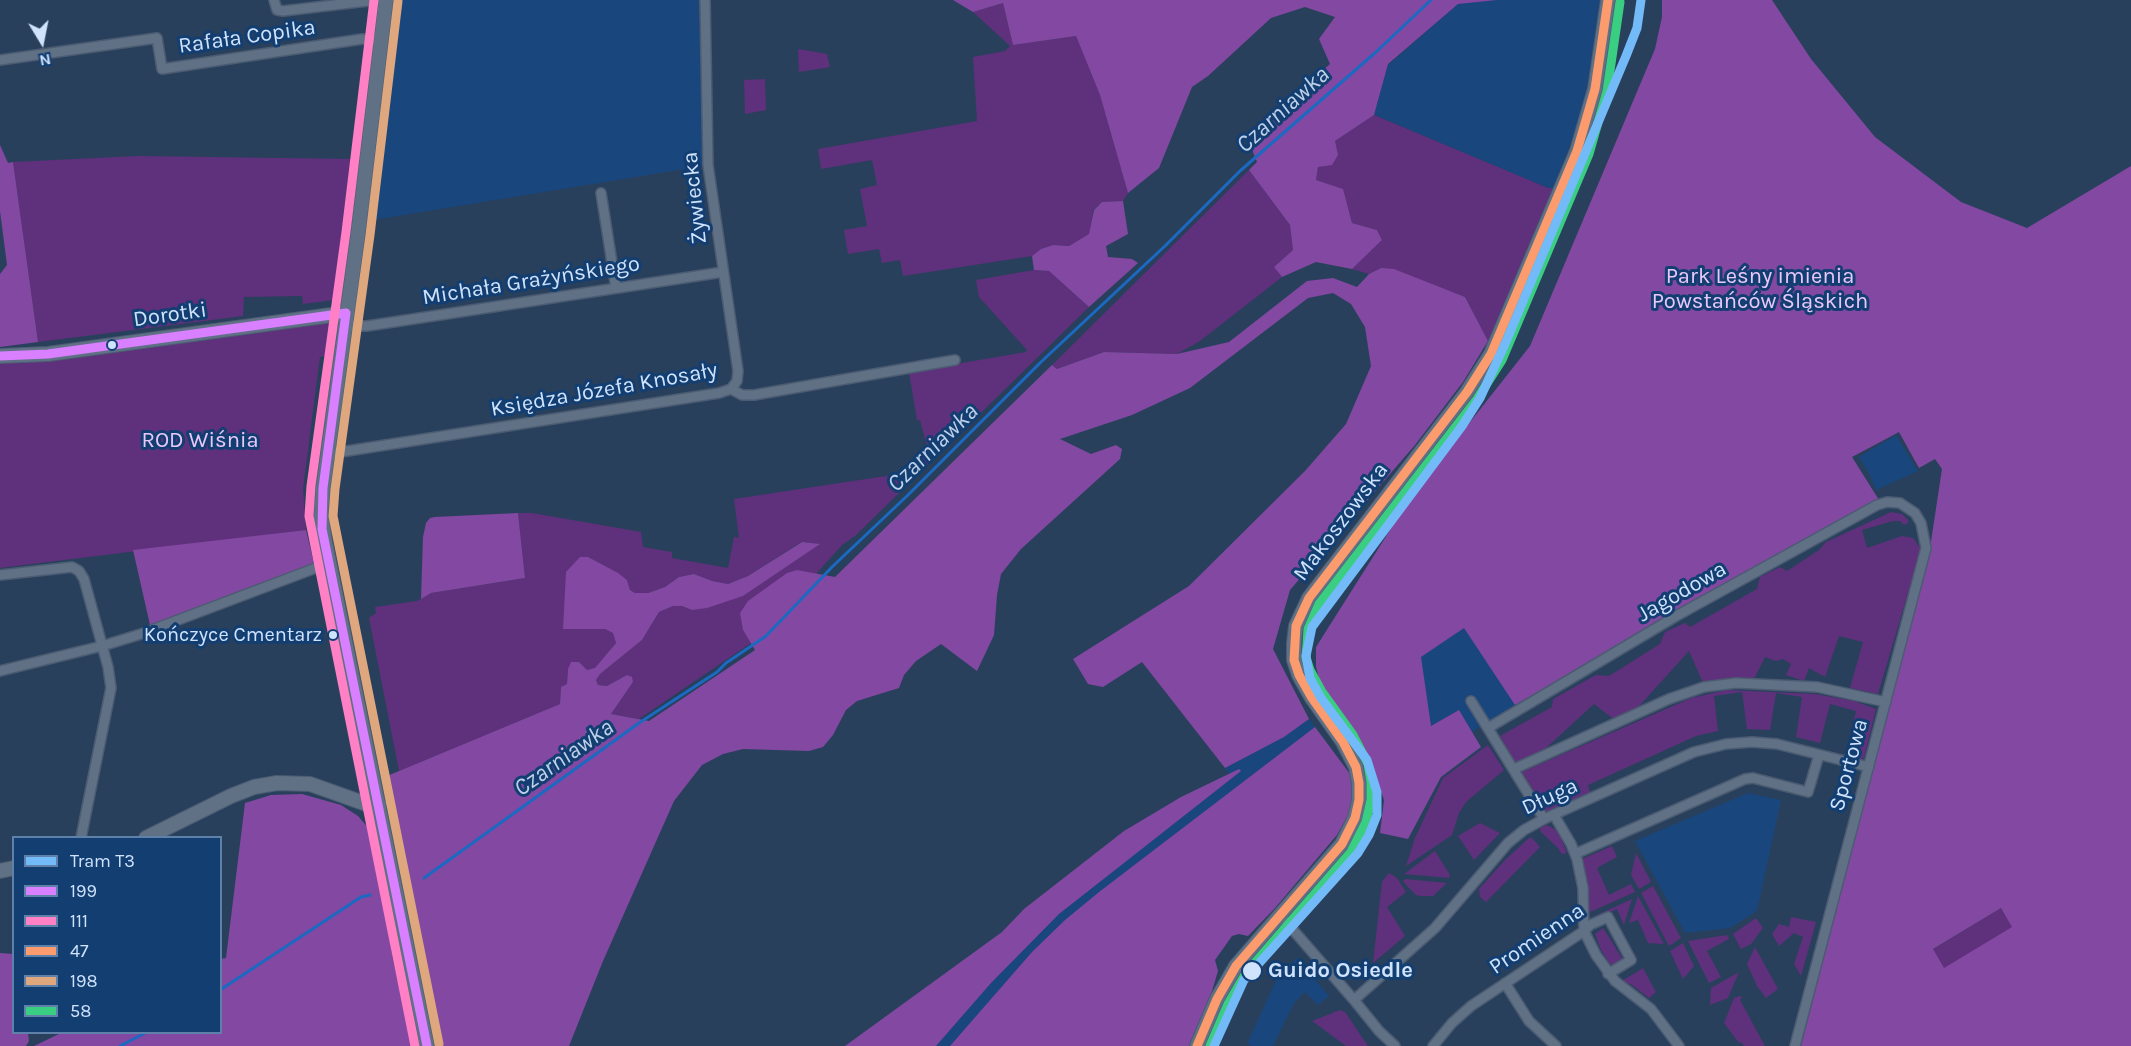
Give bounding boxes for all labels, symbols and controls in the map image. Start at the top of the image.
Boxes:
north arrow [12,12,72,72]
street label: Rafała Copika [177,14,317,60]
text: N [38,50,53,71]
water label: Czarniawka [1231,61,1335,159]
street label: Żywiecka [677,150,713,246]
street label: Michała Grażyńskiego [420,251,642,311]
park label: Park Leśny imienia Powstańców Śląskich [1652,264,1868,316]
street label: Dorotki [132,297,208,333]
unlabelled marker [106,339,118,351]
street label: Księdza Józefa Knosały [489,357,719,423]
water label: Czarniawka [882,398,984,498]
park label: ROD Wiśnia [141,428,259,454]
street label: Makoszowska [1288,458,1394,586]
street label: Jagodowa [1633,556,1731,628]
place label: Kończyce Cmentarz [144,623,322,647]
marker: Kończyce Cmentarz [327,629,339,641]
water label: Czarniawka [508,713,620,803]
street label: Sportowa [1824,716,1874,814]
street label: Długa [1518,773,1582,821]
legend [12,836,222,1034]
text: Tram T3 [70,850,135,872]
text: 199 [70,880,97,902]
street label: Promienna [1484,898,1590,980]
text: 111 [70,910,88,932]
text: 47 [70,940,89,962]
place label: Guido Osiedle [1268,958,1413,984]
marker: Guido Osiedle [1241,960,1263,982]
text: 198 [70,970,97,992]
text: 58 [70,1000,91,1022]

